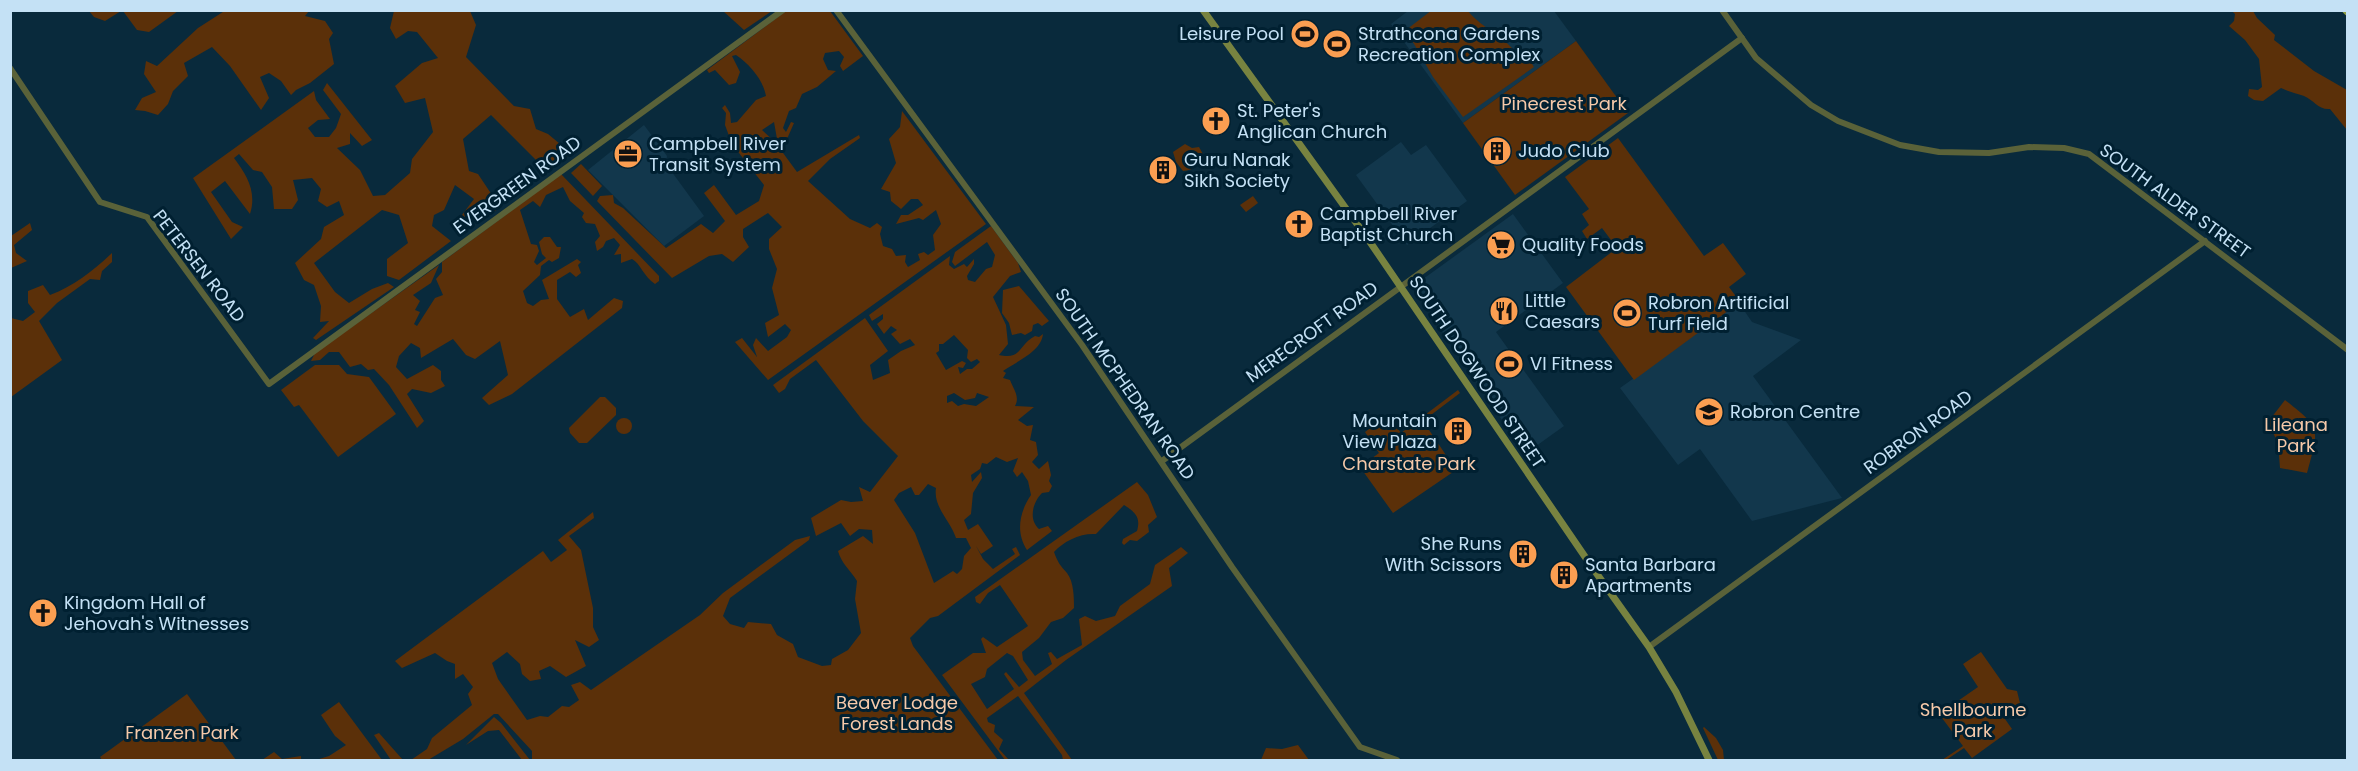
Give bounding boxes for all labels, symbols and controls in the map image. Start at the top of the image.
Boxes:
sports icon: Leisure Pool [1289,18,1321,50]
place label: Leisure Pool [1179,21,1284,46]
place label: Strathcona Gardens Recreation Complex [1358,21,1541,67]
sports icon: Strathcona Gardens Recreation Complex [1321,28,1353,60]
park label: Pinecrest Park [1501,91,1628,116]
place label: St. Peter's Anglican Church [1237,98,1387,144]
church icon: St. Peter's Anglican Church [1200,105,1232,137]
street label: EVERGREEN ROAD [448,130,586,239]
place label: Campbell River Transit System [649,131,786,177]
building icon: Judo Club [1481,135,1513,167]
street label: SOUTH ALDER STREET [2095,137,2256,264]
office icon: Campbell River Transit System [612,138,644,170]
place label: Judo Club [1518,138,1610,163]
place label: Guru Nanak Sikh Society [1184,147,1291,193]
building icon: Guru Nanak Sikh Society [1147,154,1179,186]
place label: Campbell River Baptist Church [1320,201,1457,247]
street label: PETERSEN ROAD [147,204,251,327]
church icon: Campbell River Baptist Church [1283,208,1315,240]
supermarket icon: Quality Foods [1485,229,1517,261]
place label: Quality Foods [1522,232,1644,257]
street label: SOUTH DOGWOOD STREET [1403,270,1552,473]
street label: MERECROFT ROAD [1241,275,1383,388]
street label: SOUTH MCPHEDRAN ROAD [1050,283,1201,485]
place label: Little Caesars [1525,288,1600,334]
place label: Robron Artificial Turf Field [1648,290,1789,336]
restaurant icon: Little Caesars [1488,295,1520,327]
sports icon: Robron Artificial Turf Field [1611,297,1643,329]
sports icon: VI Fitness [1493,348,1525,380]
place label: VI Fitness [1530,351,1613,376]
street label: ROBRON ROAD [1858,384,1977,480]
school or university icon: Robron Centre [1693,396,1725,428]
place label: Robron Centre [1730,399,1860,424]
place label: Mountain View Plaza [1342,408,1437,454]
park label: Lileana Park [2264,412,2328,458]
building icon: Mountain View Plaza [1442,415,1474,447]
park label: Charstate Park [1342,451,1476,476]
place label: She Runs With Scissors [1385,531,1502,577]
building icon: She Runs With Scissors [1507,538,1539,570]
place label: Santa Barbara Apartments [1585,552,1716,598]
building icon: Santa Barbara Apartments [1548,559,1580,591]
place label: Kingdom Hall of Jehovah's Witnesses [64,590,249,636]
church icon: Kingdom Hall of Jehovah's Witnesses [27,597,59,629]
park label: Beaver Lodge Forest Lands [836,690,958,736]
park label: Shellbourne Park [1920,697,2026,743]
park label: Franzen Park [125,720,240,745]

